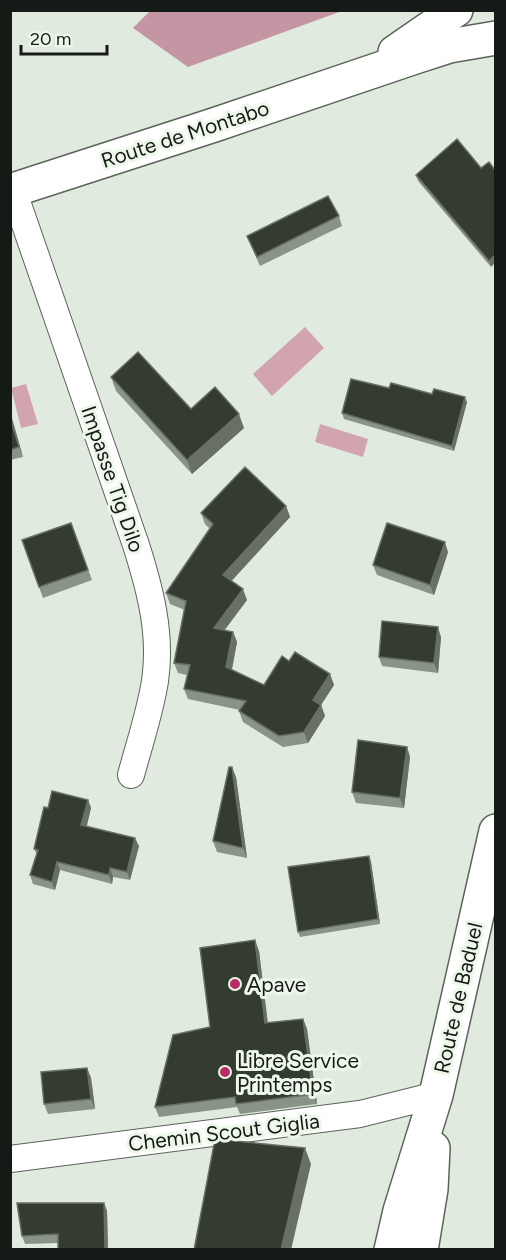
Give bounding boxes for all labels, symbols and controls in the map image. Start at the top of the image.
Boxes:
scale bar [21,18,106,56]
text: 20 m [30,28,71,50]
street label: Route de Montabo [98,95,272,173]
street label: Impasse Tig Dilo [76,403,150,555]
street label: Route de Baduel [428,920,488,1076]
place label: Apave [247,972,306,997]
marker: Apave [228,977,242,991]
place label: Libre Service Printemps [237,1048,359,1097]
marker: Libre Service Printemps [218,1065,232,1079]
street label: Chemin Scout Giglia [127,1108,321,1156]

